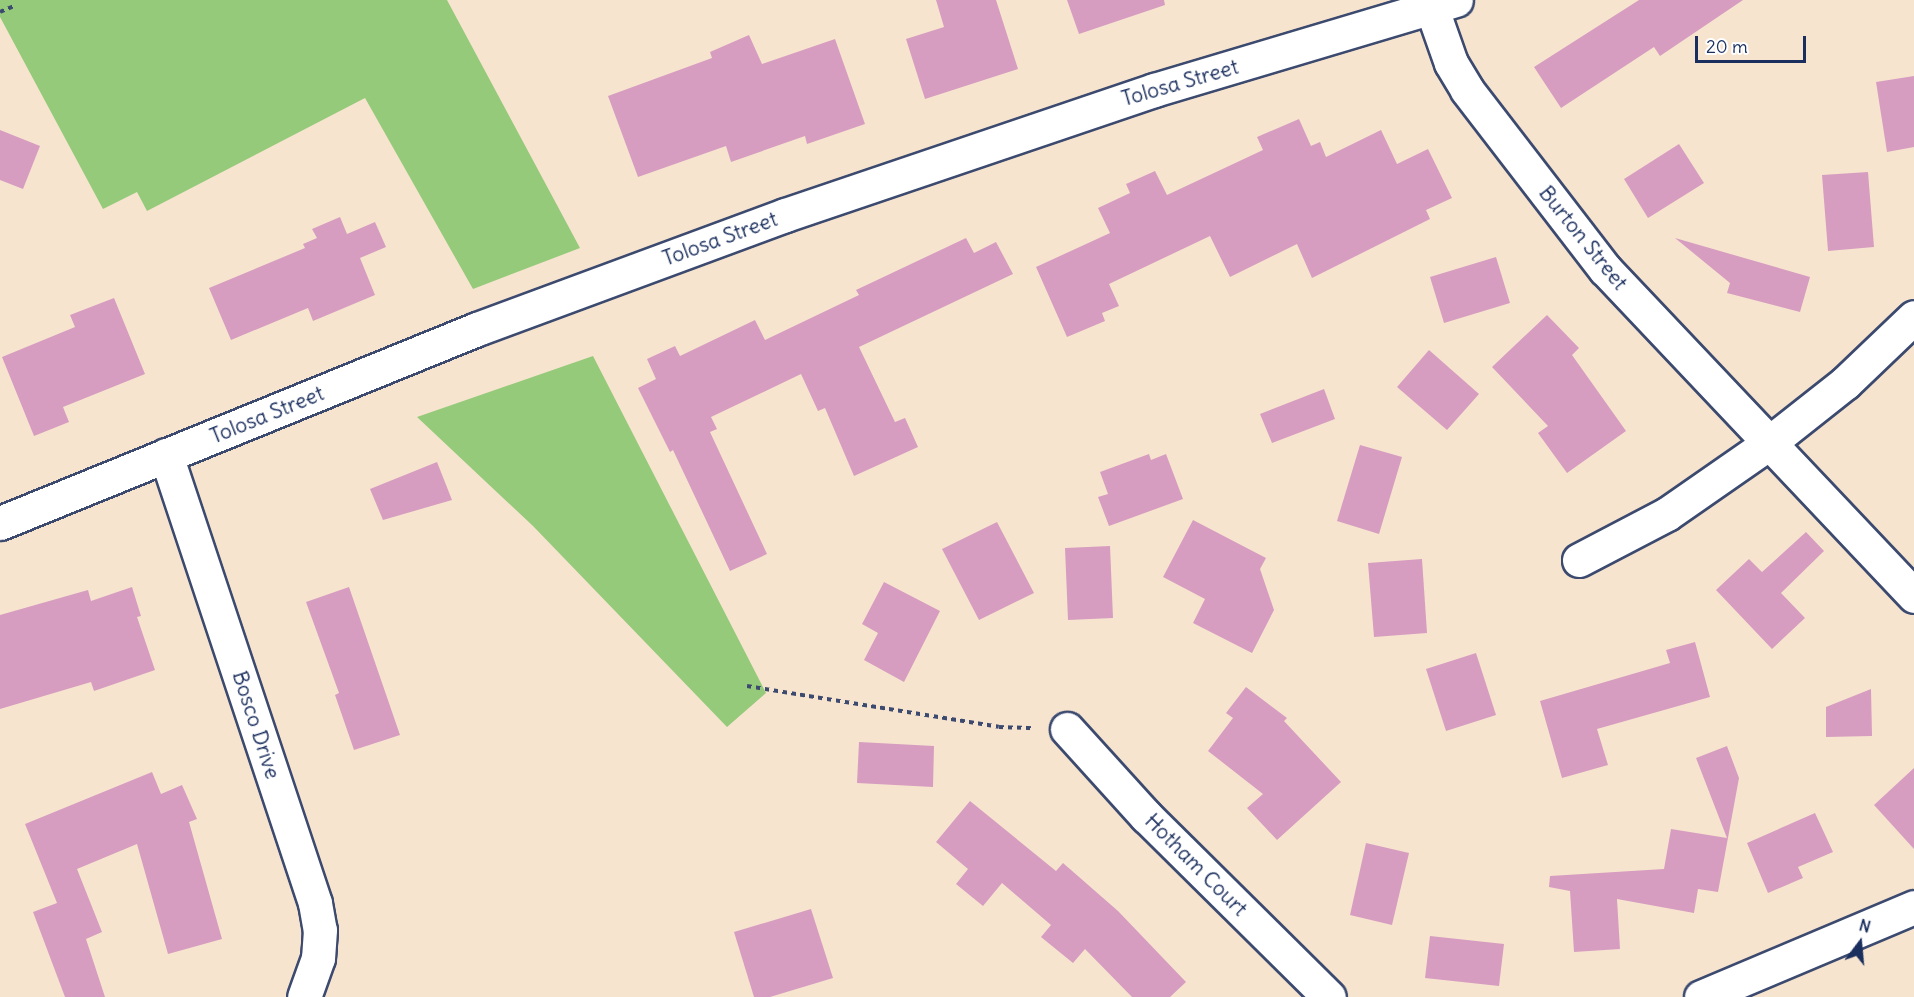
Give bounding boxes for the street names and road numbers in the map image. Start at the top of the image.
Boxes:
street label: Tolosa Street [1119,54,1241,112]
street label: Burton Street [1533,181,1633,295]
street label: Tolosa Street [659,207,781,271]
street label: Tolosa Street [206,381,328,449]
street label: Bosco Drive [227,668,285,782]
street label: Hotham Court [1139,808,1253,922]

